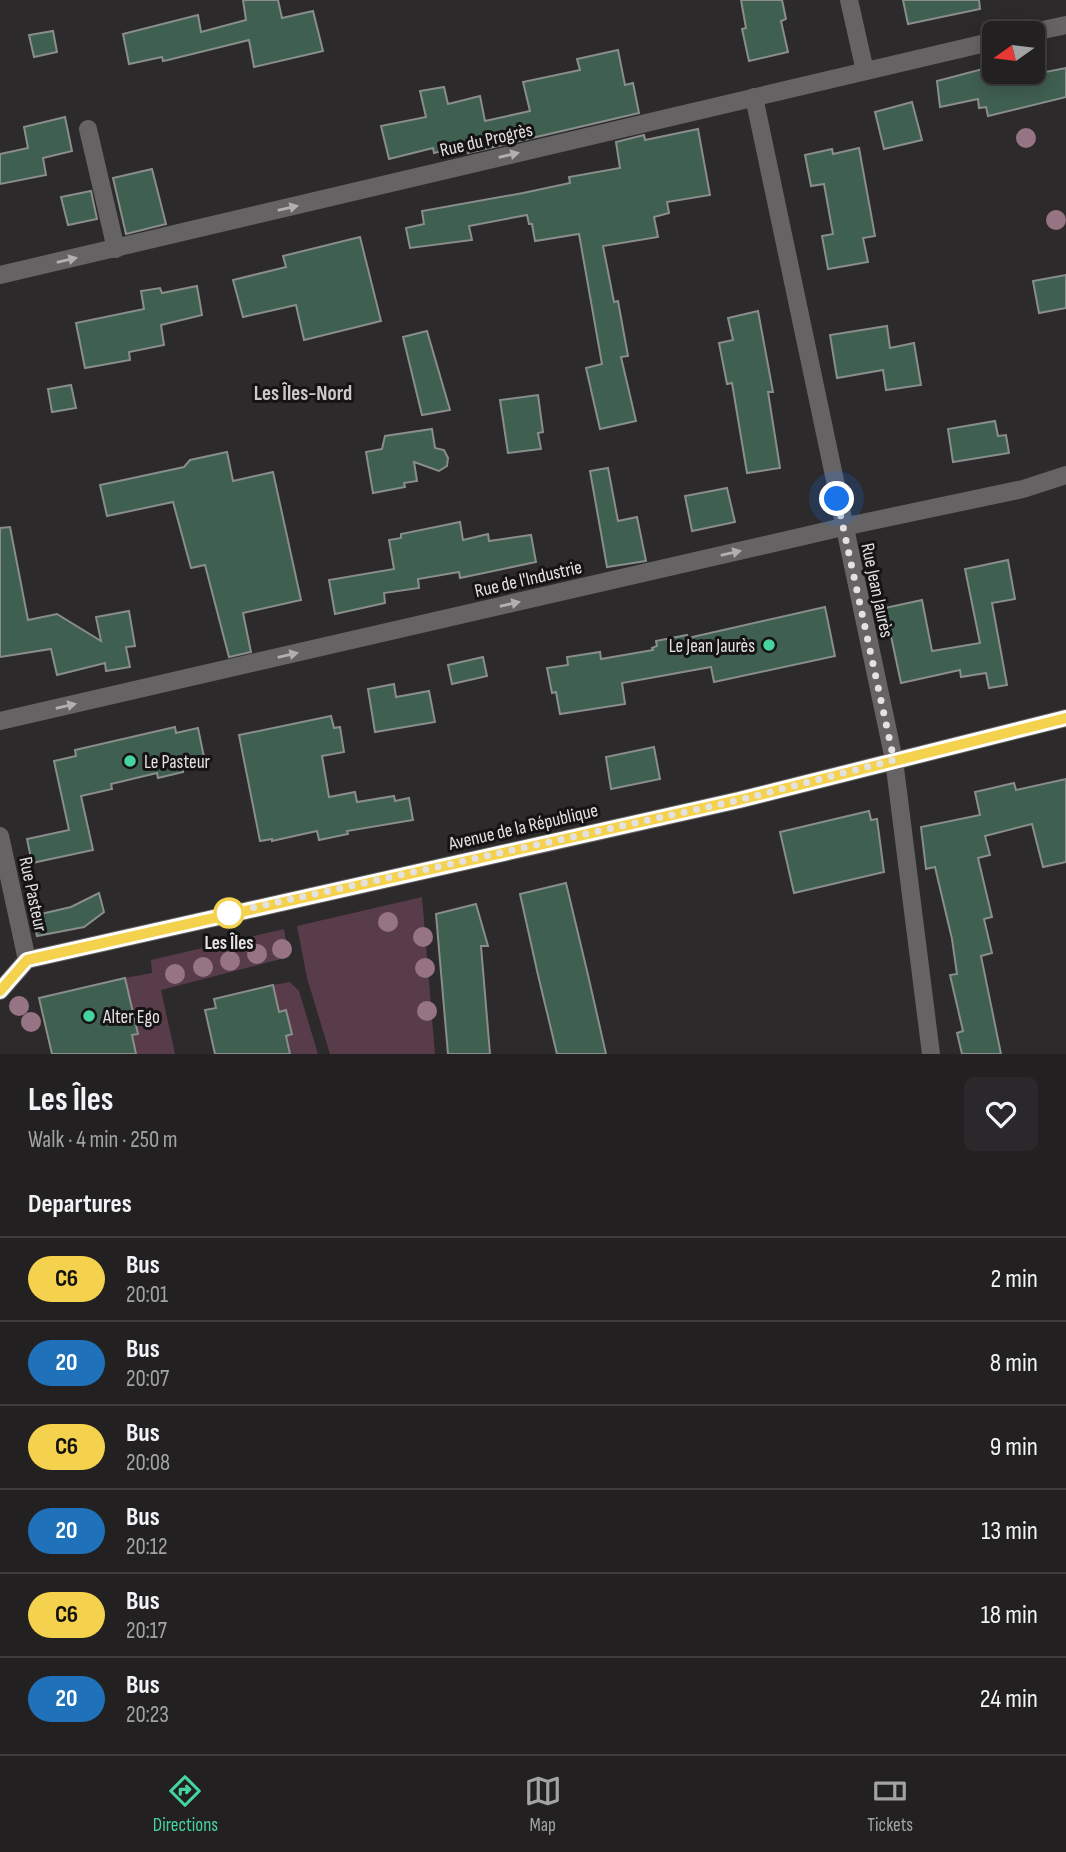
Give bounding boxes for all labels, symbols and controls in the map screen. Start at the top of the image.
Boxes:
north arrow [982,21,1045,84]
map controls [982,21,1045,84]
street label: Rue du Progrès [438,119,535,162]
one-way arrow [498,149,520,160]
one-way arrow [277,202,299,213]
one-way arrow [56,254,78,265]
district label: Les Îles-Nord [254,381,352,406]
your location [819,481,854,516]
street label: Rue Jean Jaurès [855,541,898,640]
one-way arrow [721,547,743,558]
street label: Rue de l'Industrie [472,556,584,603]
one-way arrow [499,598,521,609]
place label: Le Jean Jaurès [669,635,755,658]
marker: Le Jean Jaurès [761,637,777,653]
one-way arrow [277,649,299,660]
one-way arrow [56,700,78,711]
place label: Le Pasteur [144,751,211,774]
marker: Le Pasteur [122,753,138,769]
street label: Avenue de la République [445,799,600,856]
street label: Rue Pasteur [13,855,52,934]
marker: Les Îles [214,898,244,928]
place label: Les Îles [204,932,254,955]
place label: Alter Ego [102,1006,160,1029]
marker: Alter Ego [81,1008,97,1024]
button: heart [964,1077,1038,1151]
text: Les Îles [28,1080,114,1120]
text: Walk · 4 min · 250 m [28,1126,178,1154]
text: Departures [28,1189,132,1220]
text: Bus [126,1250,160,1281]
text: C6 [55,1264,78,1293]
text: 2 min [990,1264,1038,1295]
text: 20:01 [126,1281,168,1309]
text: Bus [126,1334,160,1365]
text: 20 [56,1348,77,1377]
text: 8 min [990,1348,1038,1379]
text: 20:07 [126,1365,169,1393]
text: Bus [126,1418,160,1449]
text: C6 [55,1432,78,1461]
text: 9 min [990,1432,1038,1463]
text: 20:08 [126,1449,170,1477]
text: Bus [126,1502,160,1533]
text: 20 [56,1516,77,1545]
text: 13 min [981,1516,1038,1547]
text: 20:12 [126,1533,168,1561]
text: Bus [126,1586,160,1617]
text: C6 [55,1600,78,1629]
text: 18 min [981,1600,1038,1631]
text: 20:17 [126,1617,167,1645]
text: Bus [126,1670,160,1701]
text: 20 [56,1684,77,1713]
text: 24 min [980,1684,1038,1715]
text: 20:23 [126,1701,169,1729]
tab: Directions [153,1772,218,1837]
tab: Map [524,1772,562,1837]
tab: Tickets [867,1772,913,1837]

